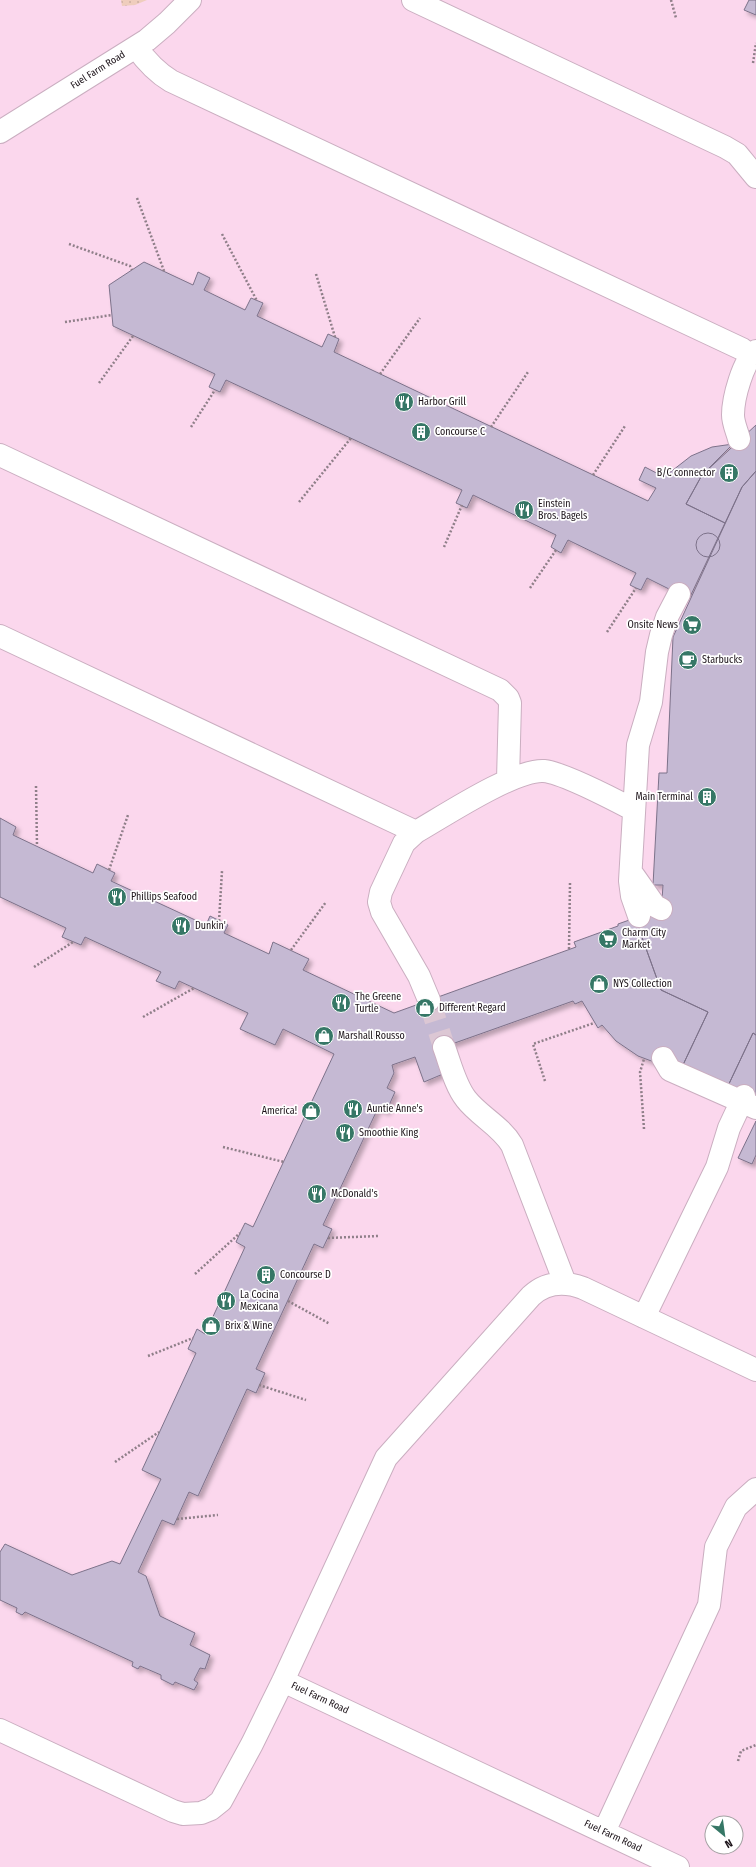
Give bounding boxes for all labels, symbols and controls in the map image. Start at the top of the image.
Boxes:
street label: Fuel Farm Road [68,48,128,92]
restaurant icon: Harbor Grill [393,391,415,413]
place label: Harbor Grill [418,396,466,408]
building icon: Concourse C [410,421,432,443]
place label: Concourse C [435,426,485,438]
building icon: B/C connector [718,462,740,484]
place label: B/C connector [657,467,715,479]
place label: Einstein Bros. Bagels [538,498,587,522]
restaurant icon: Einstein Bros. Bagels [513,499,535,521]
supermarket icon: Onsite News [681,614,703,636]
place label: Onsite News [627,619,678,631]
cafe icon: Starbucks [677,649,699,671]
place label: Starbucks [702,654,742,666]
building icon: Main Terminal [696,786,718,808]
place label: Main Terminal [635,791,693,803]
restaurant icon: Phillips Seafood [106,886,128,908]
place label: Phillips Seafood [131,891,197,903]
restaurant icon: Dunkin' [170,915,192,937]
place label: Dunkin' [195,920,226,932]
place label: Charm City Market [622,927,667,951]
supermarket icon: Charm City Market [597,928,619,950]
shop icon: NYS Collection [588,973,610,995]
place label: NYS Collection [613,978,672,990]
place label: The Greene Turtle [355,991,401,1015]
restaurant icon: The Greene Turtle [330,992,352,1014]
shop icon: Different Regard [414,997,436,1019]
place label: Different Regard [439,1002,506,1014]
shop icon: Marshall Rousso [313,1025,335,1047]
place label: Marshall Rousso [338,1030,405,1042]
restaurant icon: Auntie Anne's [342,1098,364,1120]
shop icon: America! [300,1100,322,1122]
place label: Auntie Anne's [367,1103,423,1115]
place label: America! [262,1105,297,1117]
restaurant icon: Smoothie King [334,1122,356,1144]
place label: Smoothie King [359,1127,419,1139]
restaurant icon: McDonald's [306,1183,328,1205]
place label: McDonald's [331,1188,378,1200]
building icon: Concourse D [255,1264,277,1286]
place label: Concourse D [280,1269,331,1281]
place label: La Cocina Mexicana [240,1289,279,1313]
restaurant icon: La Cocina Mexicana [215,1290,237,1312]
shop icon: Brix & Wine [200,1315,222,1337]
place label: Brix & Wine [225,1320,272,1332]
street label: Fuel Farm Road [289,1679,351,1717]
north arrow [704,1815,744,1855]
street label: Fuel Farm Road [582,1817,644,1855]
text: N [723,1836,735,1851]

